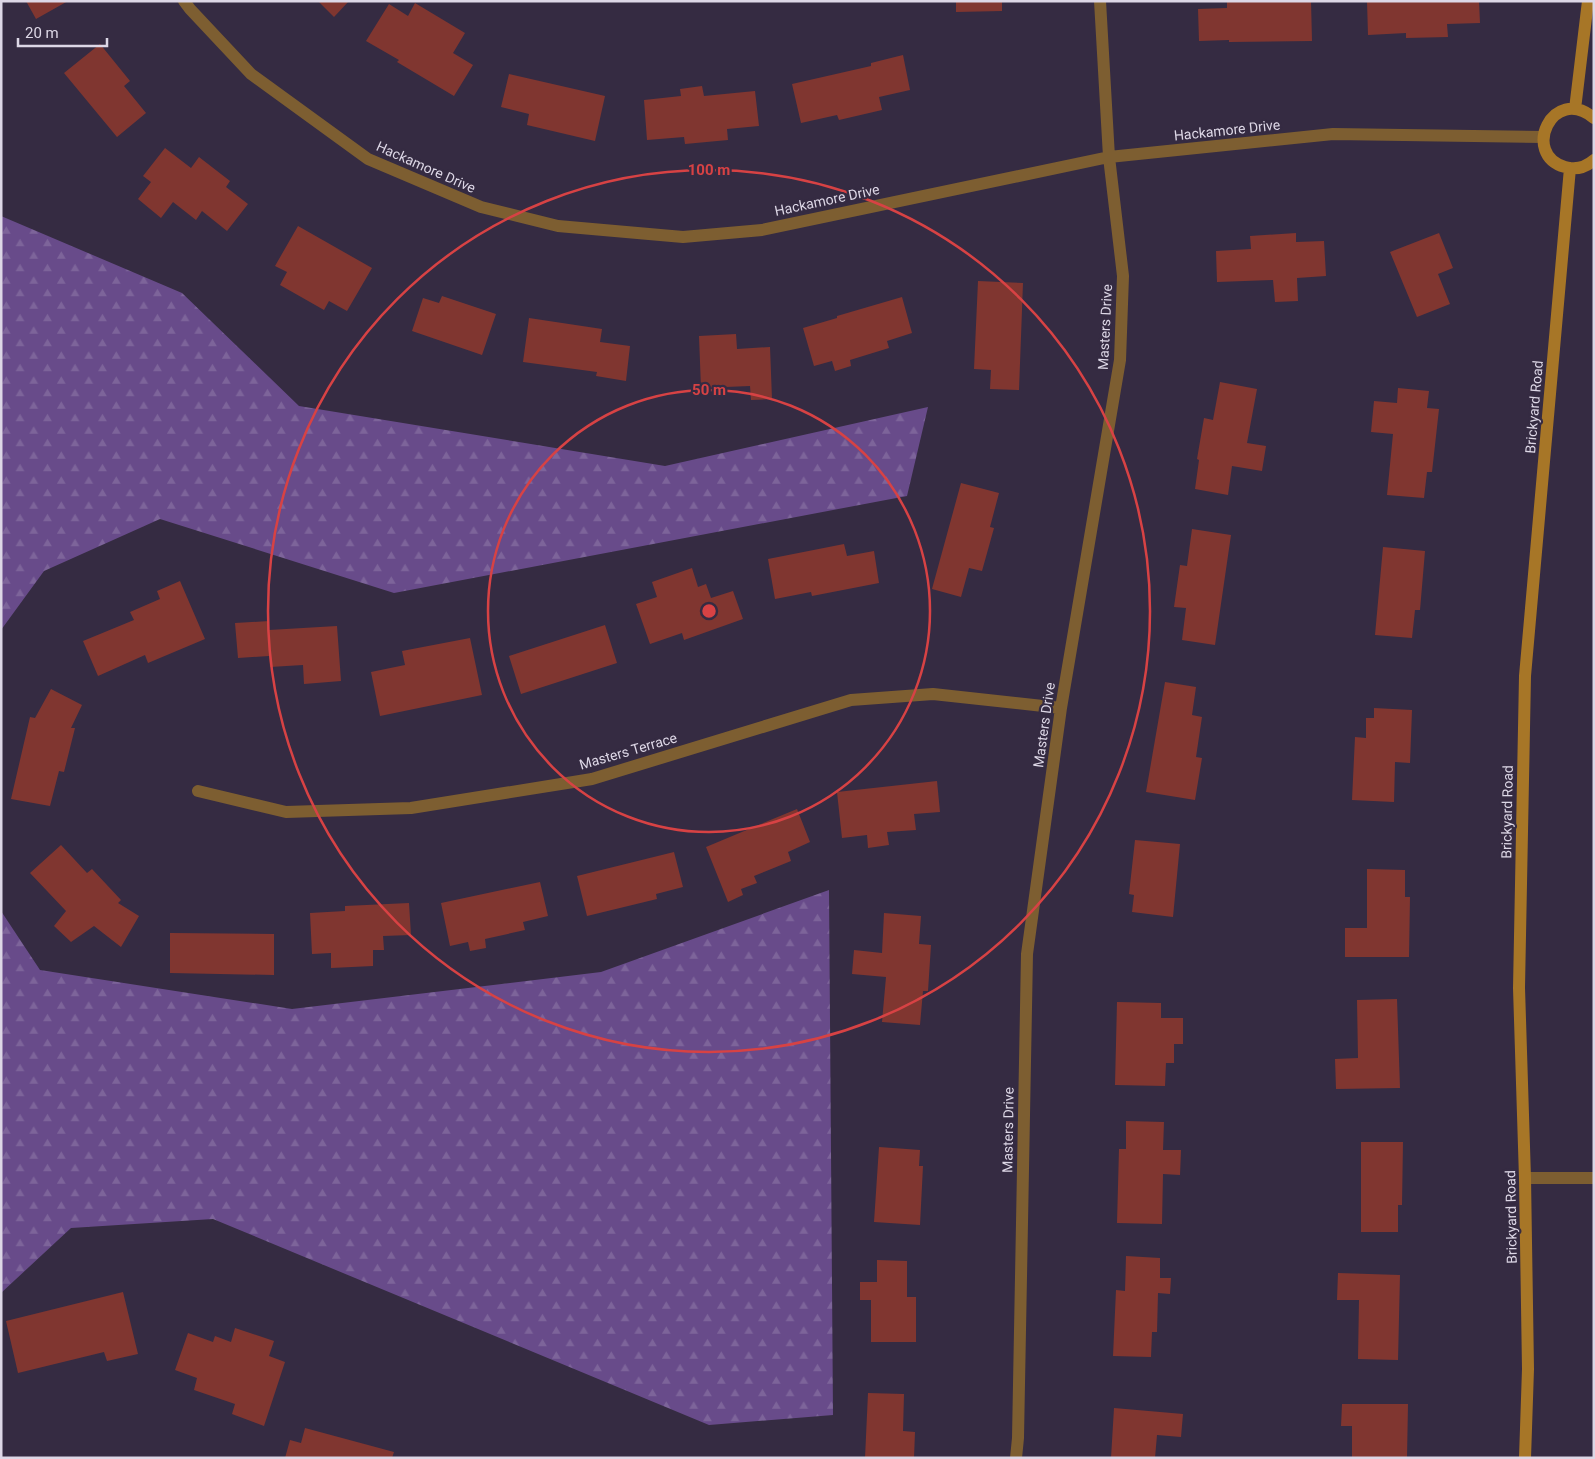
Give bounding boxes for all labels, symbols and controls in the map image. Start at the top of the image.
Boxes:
scale bar [18,15,106,47]
text: 20 m [25,24,59,42]
street label: Hackamore Drive [1173,116,1281,144]
street label: Hackamore Drive [374,138,478,196]
text: 100 m [688,161,730,179]
street label: Hackamore Drive [773,181,881,219]
street label: Masters Drive [1095,284,1115,370]
street label: Brickyard Road [1522,360,1546,454]
text: 50 m [692,381,726,399]
centre of rings [700,602,718,620]
street label: Masters Drive [1030,681,1058,769]
street label: Masters Terrace [577,729,679,773]
street label: Brickyard Road [1498,765,1516,859]
street label: Masters Drive [999,1087,1017,1173]
street label: Brickyard Road [1502,1170,1520,1264]

